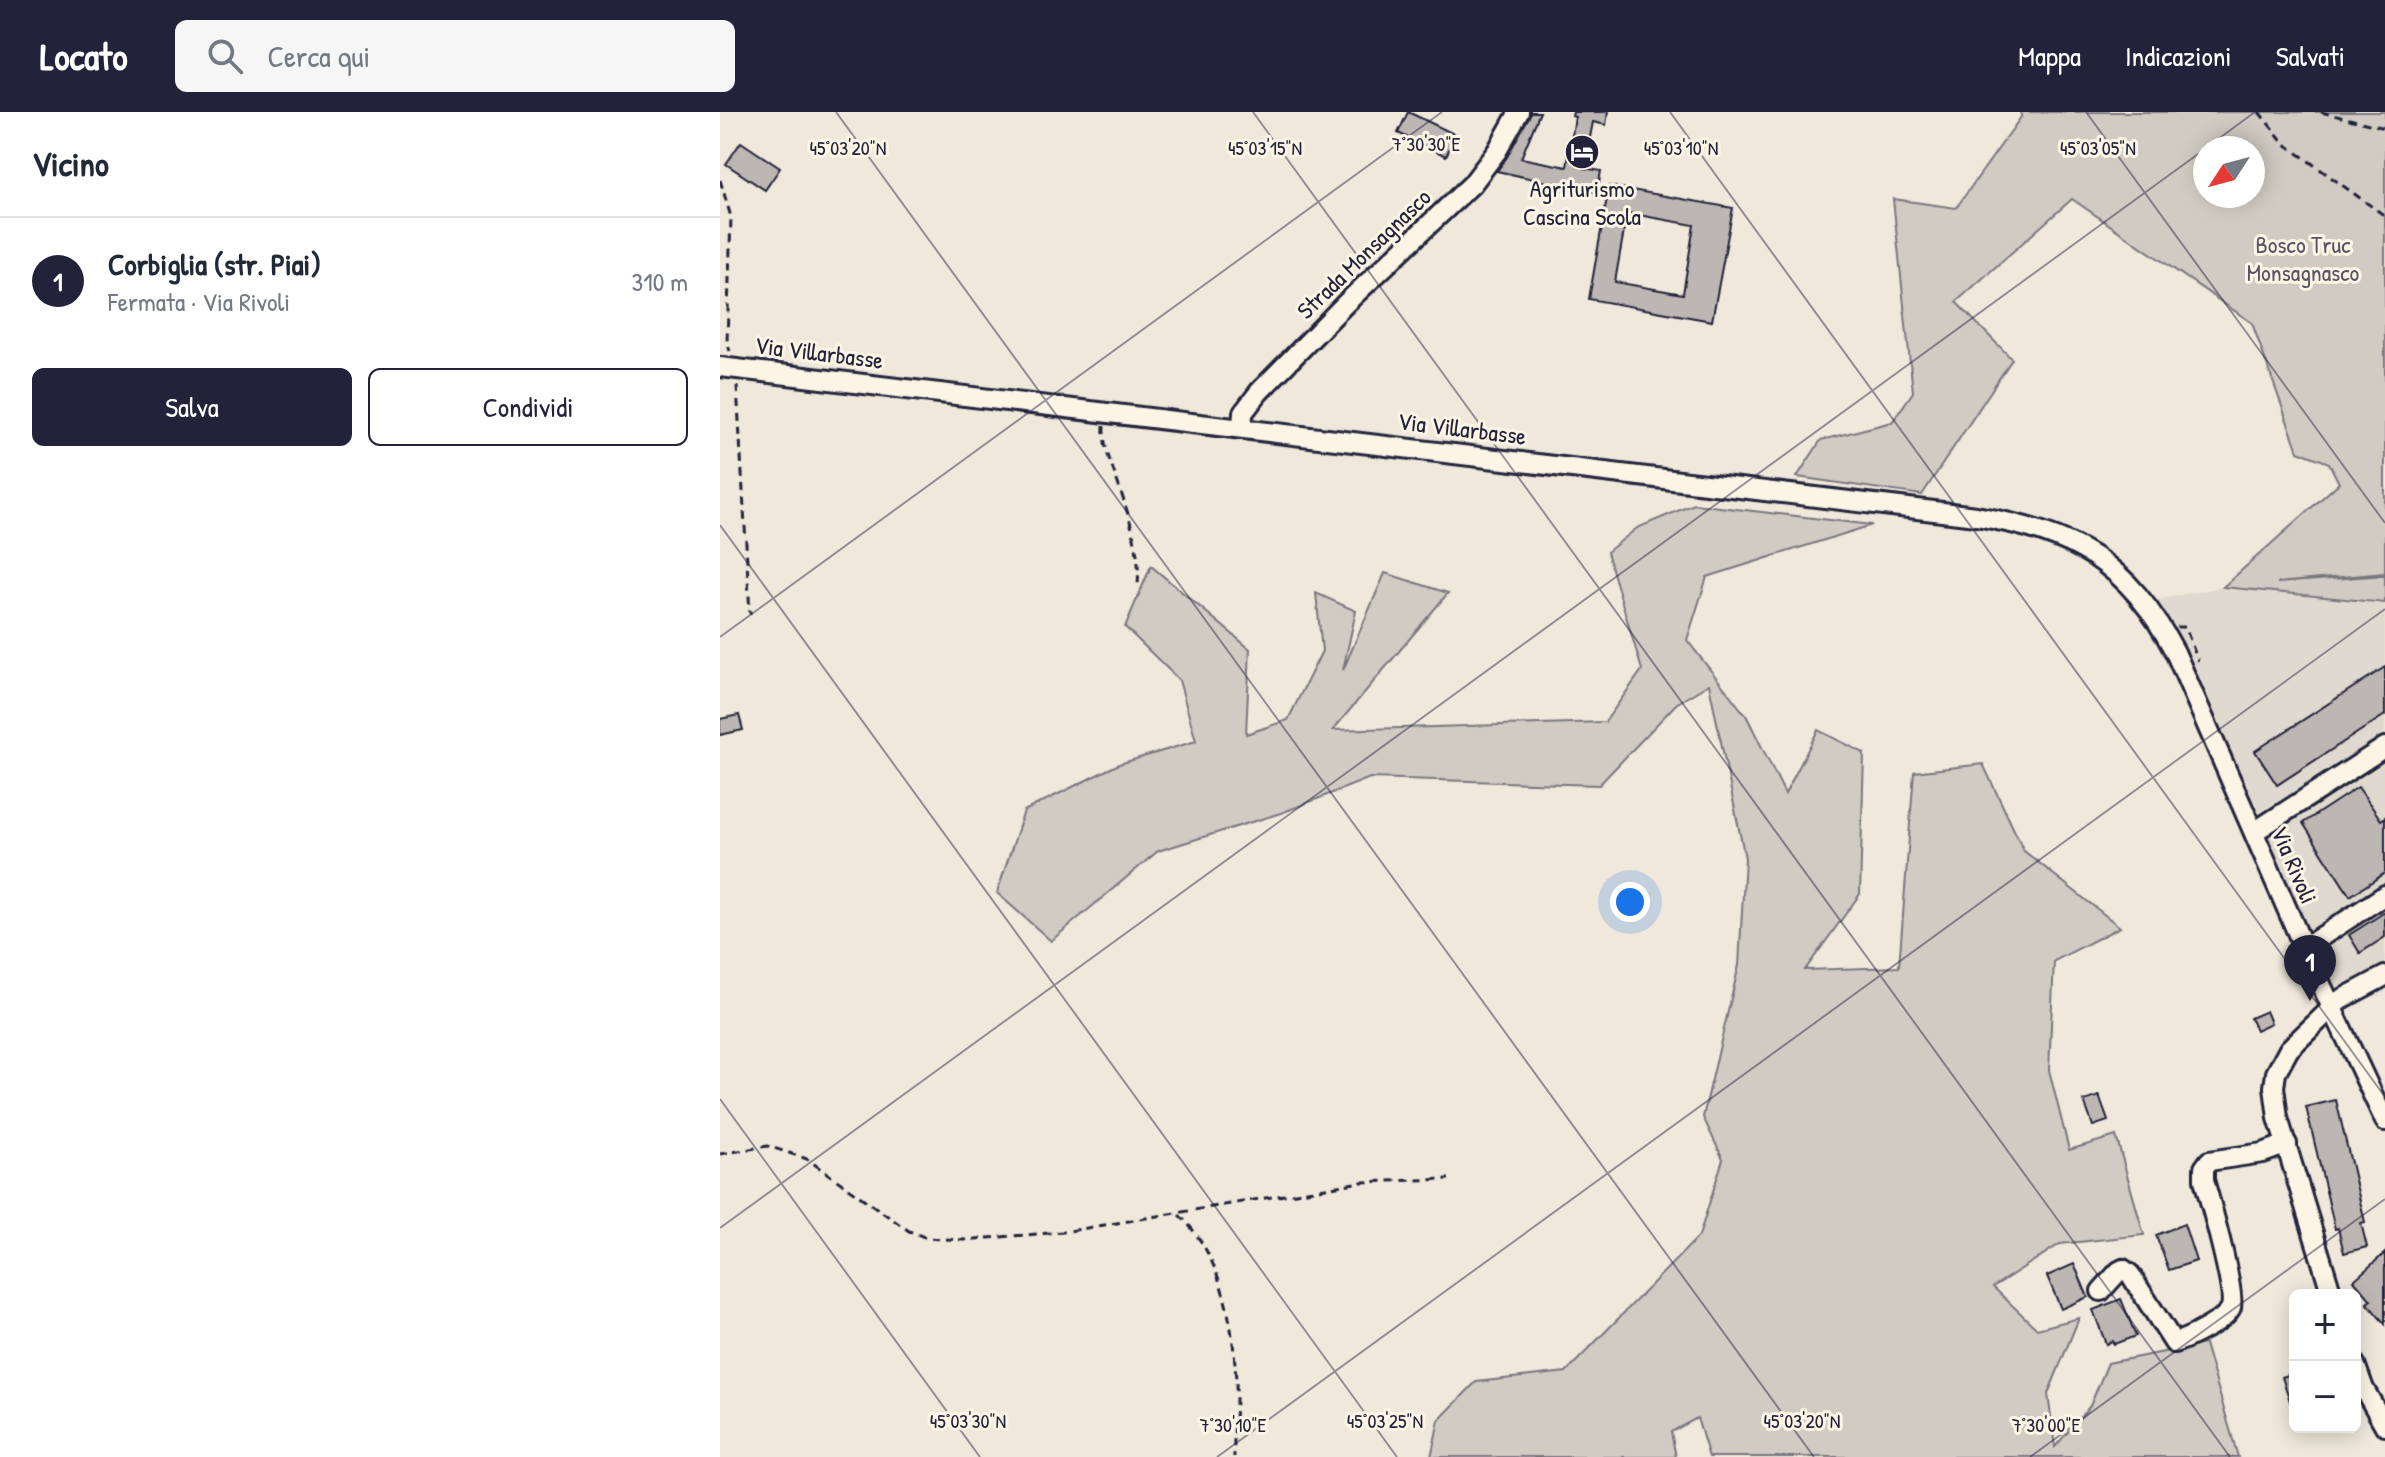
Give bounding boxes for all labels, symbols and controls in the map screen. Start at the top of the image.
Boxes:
search box [175,20,735,92]
text: Locato [40,30,127,82]
icon: search [203,34,247,78]
text: Cerca qui [267,36,370,76]
text: Mappa [2018,37,2081,75]
text: Indicazioni [2125,37,2232,75]
text: Salvati [2276,37,2345,75]
text: 7°30'30"E [1392,130,1460,157]
hotel icon: Agriturismo Cascina Scola [1563,133,1601,171]
text: 45°03'20"N [810,134,886,161]
text: 45°03'15"N [1228,134,1302,161]
text: 45°03'10"N [1644,134,1718,161]
text: 45°03'05"N [2060,134,2136,161]
north arrow [2193,136,2265,208]
text: Vicino [32,141,109,187]
place label: Agriturismo Cascina Scola [1523,172,1641,232]
street label: Strada Monsagnasco [1289,181,1438,326]
park label: Bosco Truc Monsagnasco [2247,228,2360,288]
text: Corbiglia (str. Piai) [108,244,321,284]
text: 1 [53,264,63,299]
text: 310 m [632,264,688,299]
text: Fermata · Via Rivoli [108,284,290,319]
street label: Via Villarbasse [753,328,886,376]
button: Salva [32,368,352,446]
button: Condividi [368,368,688,446]
street label: Via Villarbasse [1396,404,1529,452]
street label: Via Rivoli [2264,821,2325,908]
your location [1610,882,1650,922]
pin: 1 [2284,935,2336,1001]
map controls [2289,1289,2361,1433]
button: + [2289,1289,2361,1361]
button: − [2289,1361,2361,1433]
text: 45°03'30"N [930,1407,1006,1434]
text: 45°03'25"N [1347,1407,1423,1434]
text: 45°03'20"N [1764,1407,1840,1434]
text: 7°30'10"E [1200,1411,1267,1438]
text: 7°30'00"E [2012,1411,2080,1438]

